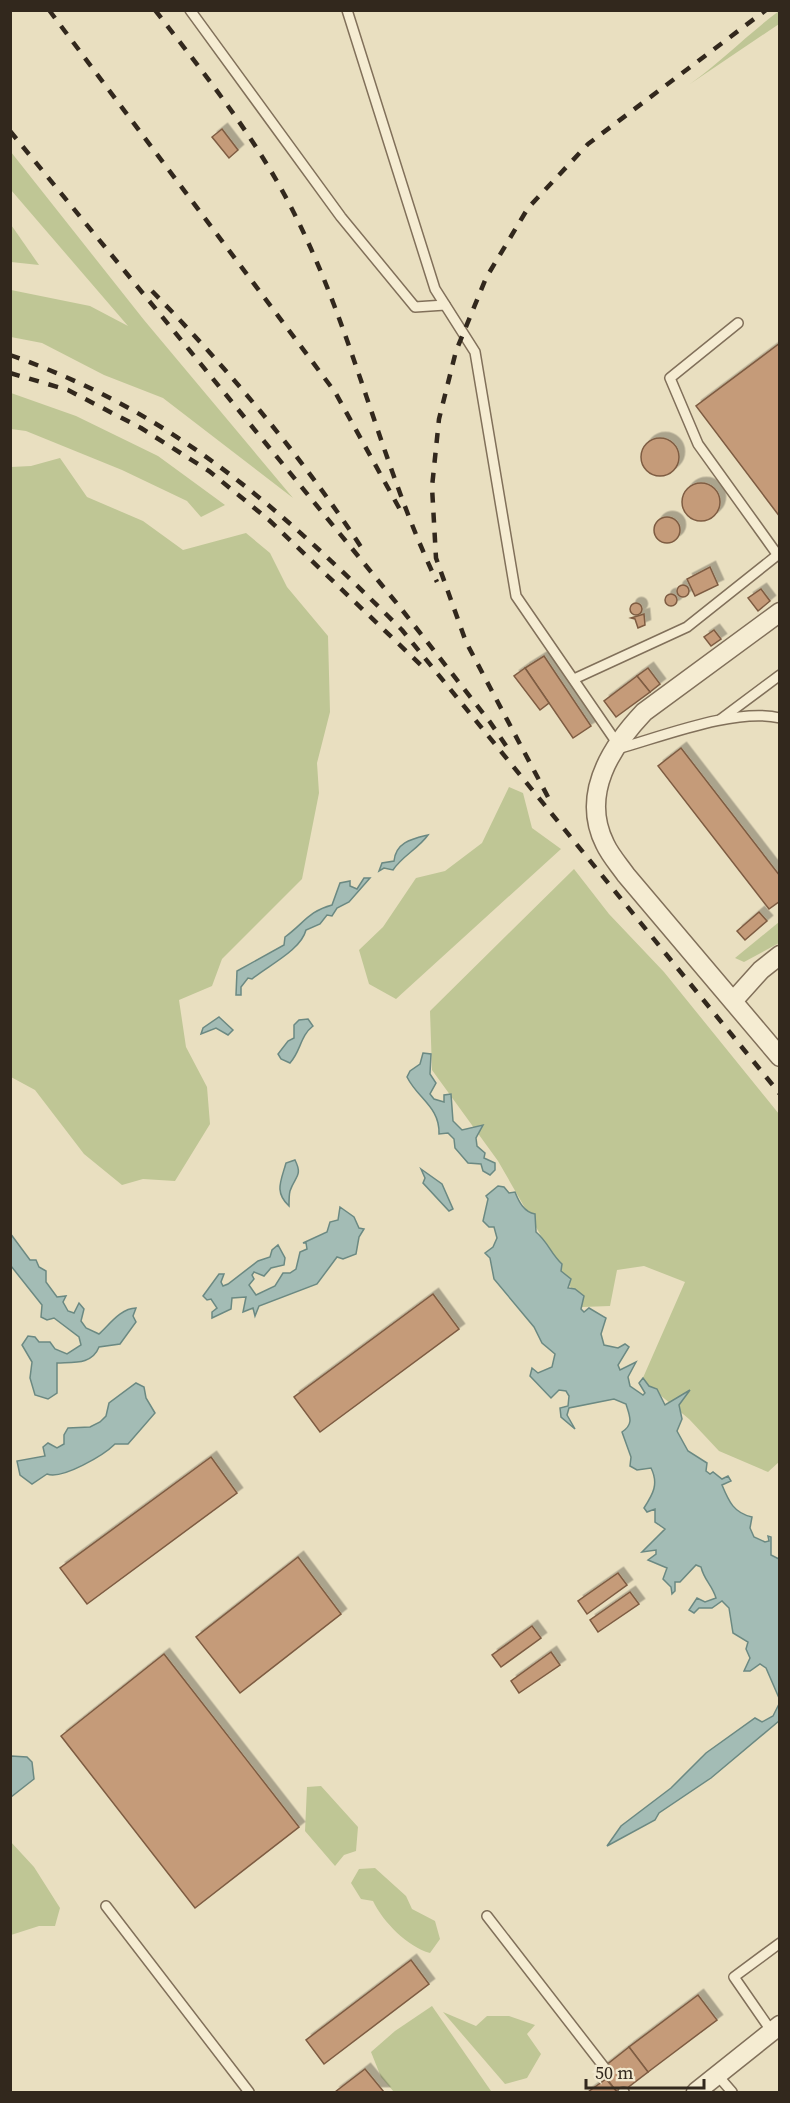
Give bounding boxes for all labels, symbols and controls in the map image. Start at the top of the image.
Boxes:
scale bar [586,2052,704,2090]
text: 50 m [595,2060,633,2085]

